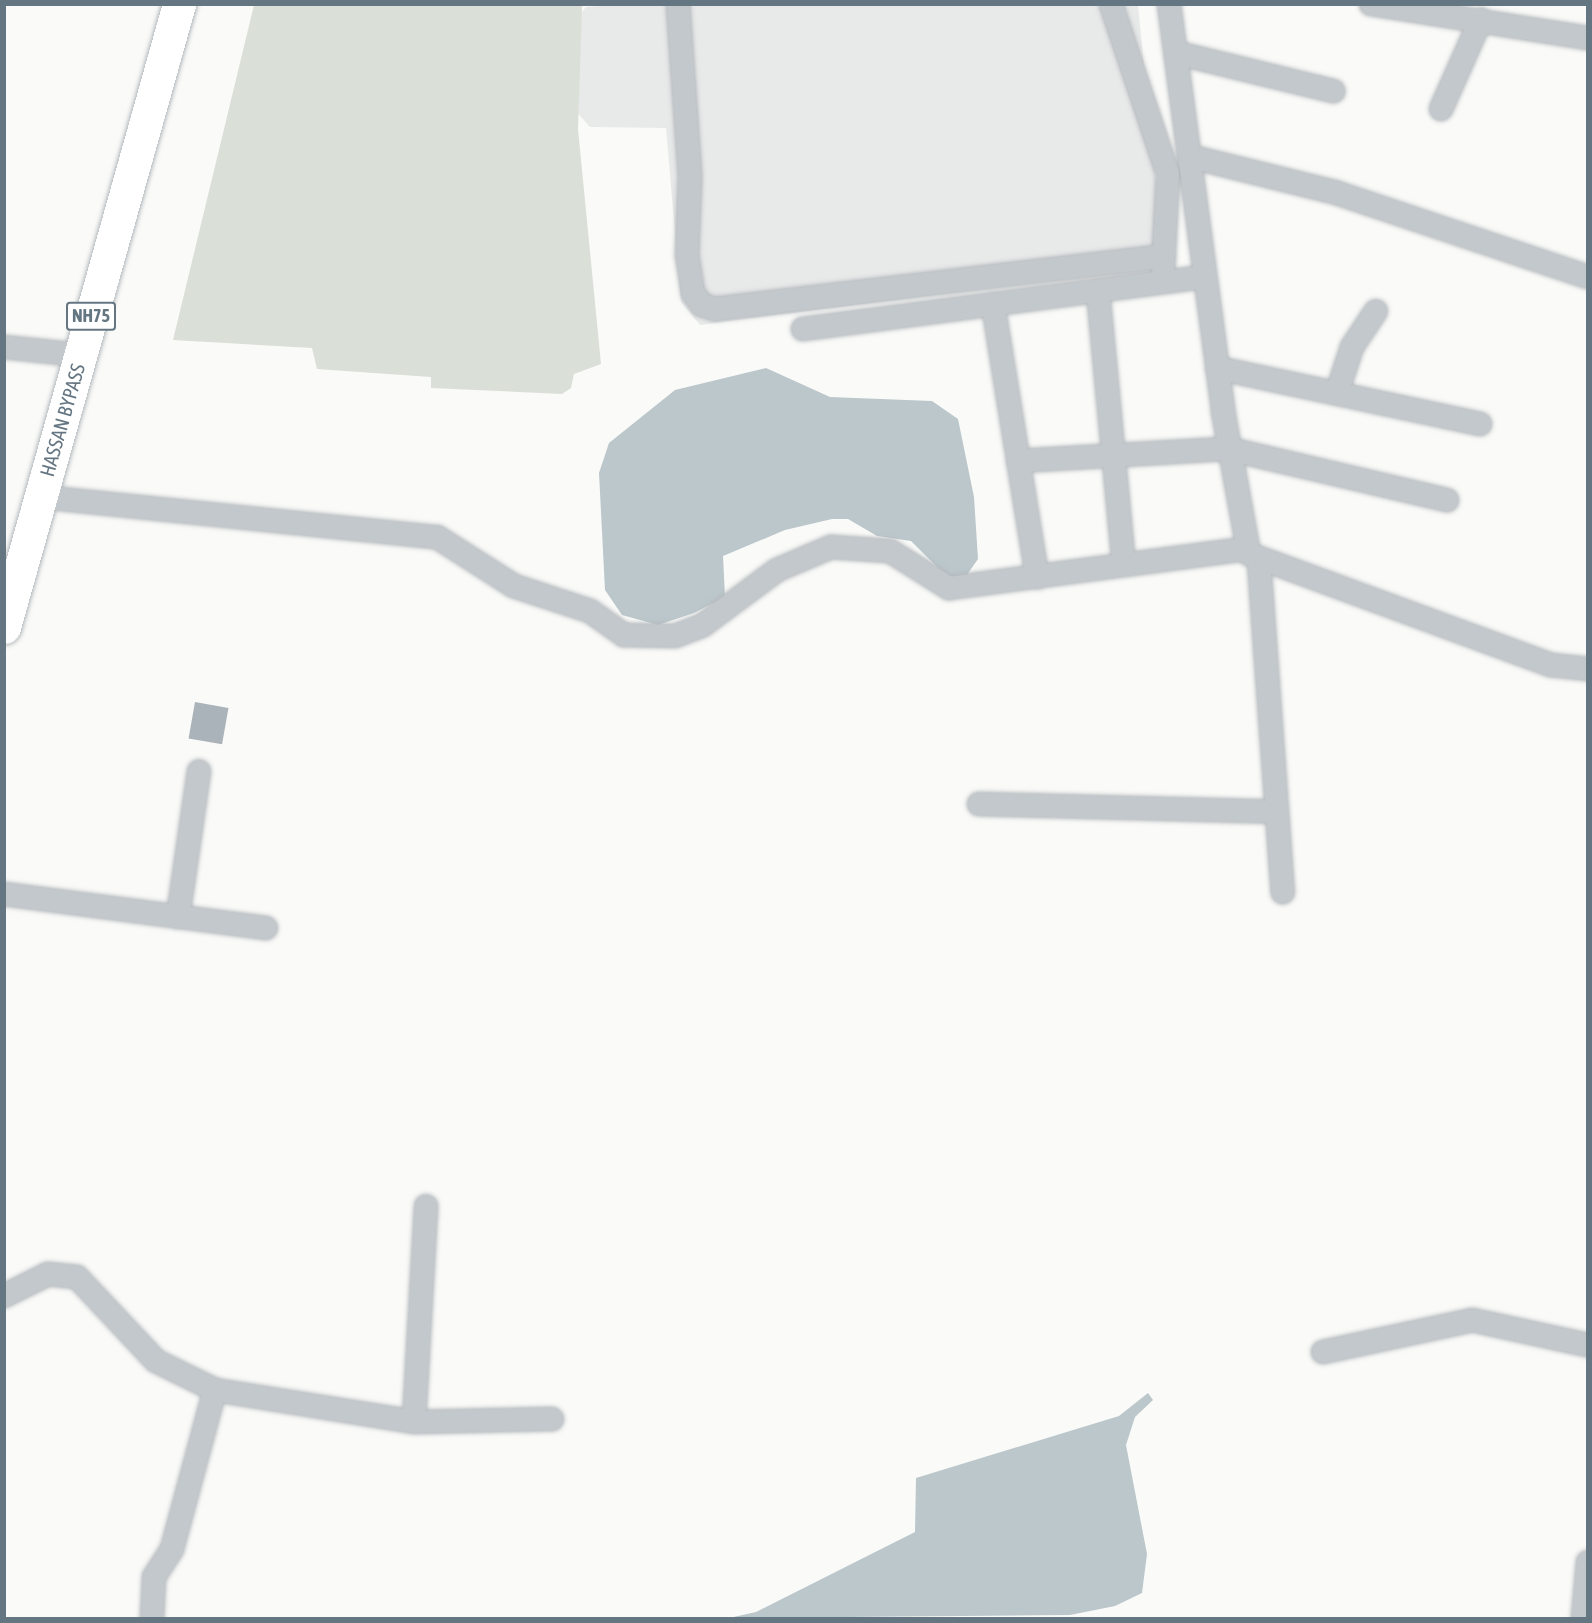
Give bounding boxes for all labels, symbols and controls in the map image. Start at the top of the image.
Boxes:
road number: NH75 [66,301,116,331]
street label: HASSAN BYPASS [34,361,90,479]

